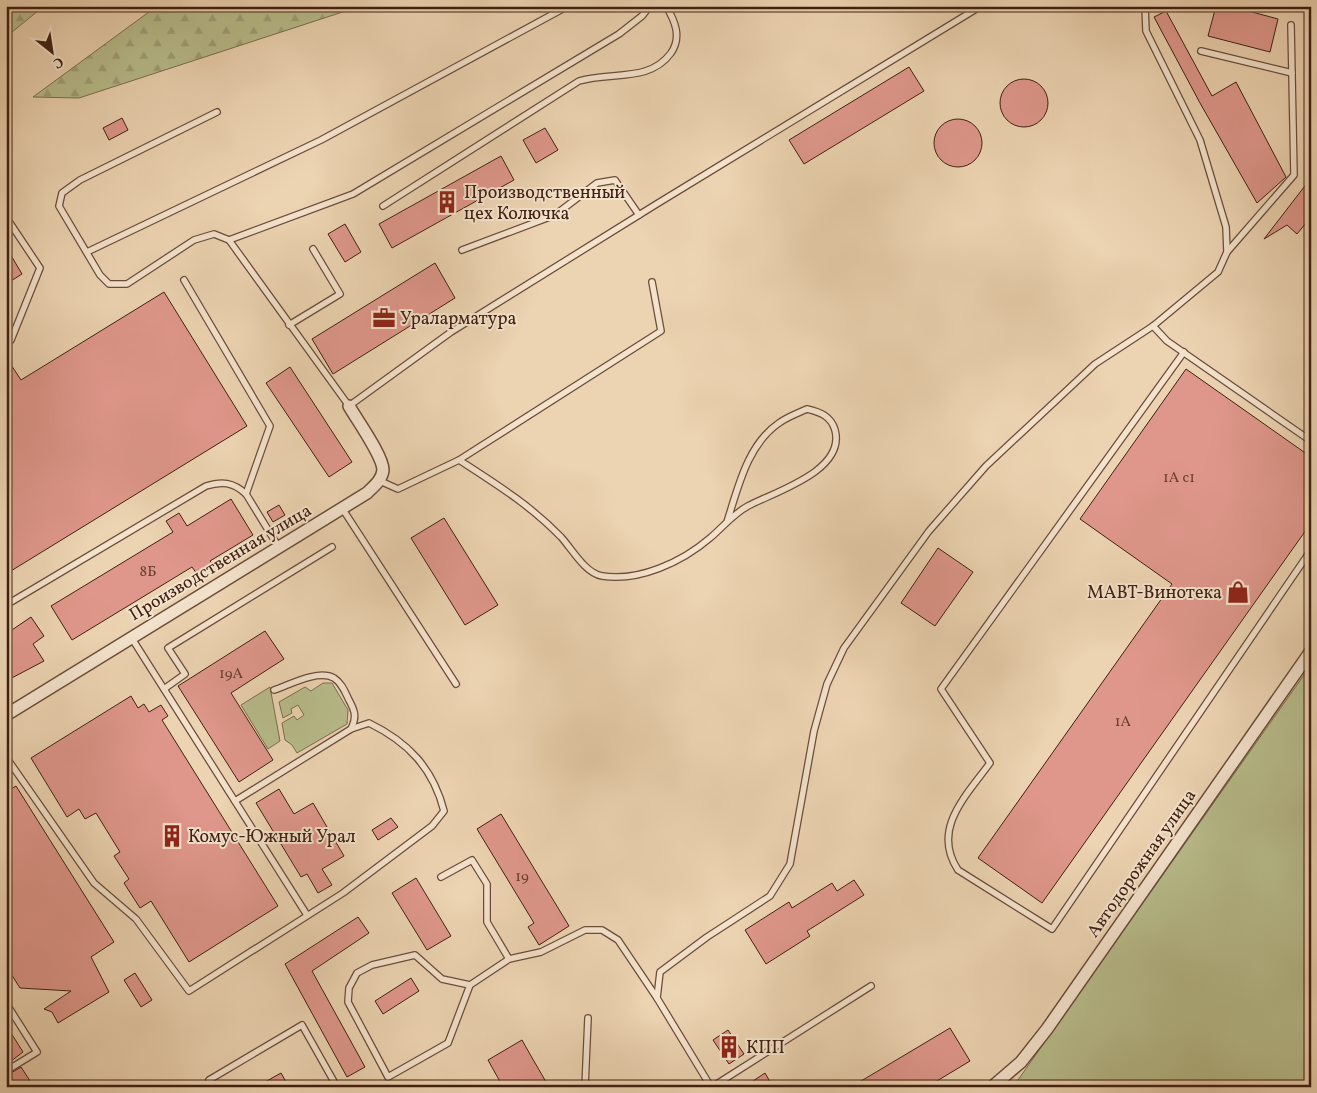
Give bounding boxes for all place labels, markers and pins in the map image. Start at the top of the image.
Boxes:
place label: Производственный цех Колючка [464,181,625,227]
building icon: Производственный цех Колючка [434,189,460,215]
office icon: Ураларматура [371,305,397,331]
place label: Ураларматура [400,307,517,332]
shop icon: МАВТ-Винотека [1225,579,1251,605]
place label: МАВТ-Винотека [1087,581,1222,606]
building icon: Комус-Южный Урал [159,823,185,849]
place label: Комус-Южный Урал [188,825,356,850]
building icon: КПП [716,1034,742,1060]
place label: КПП [746,1036,785,1061]

